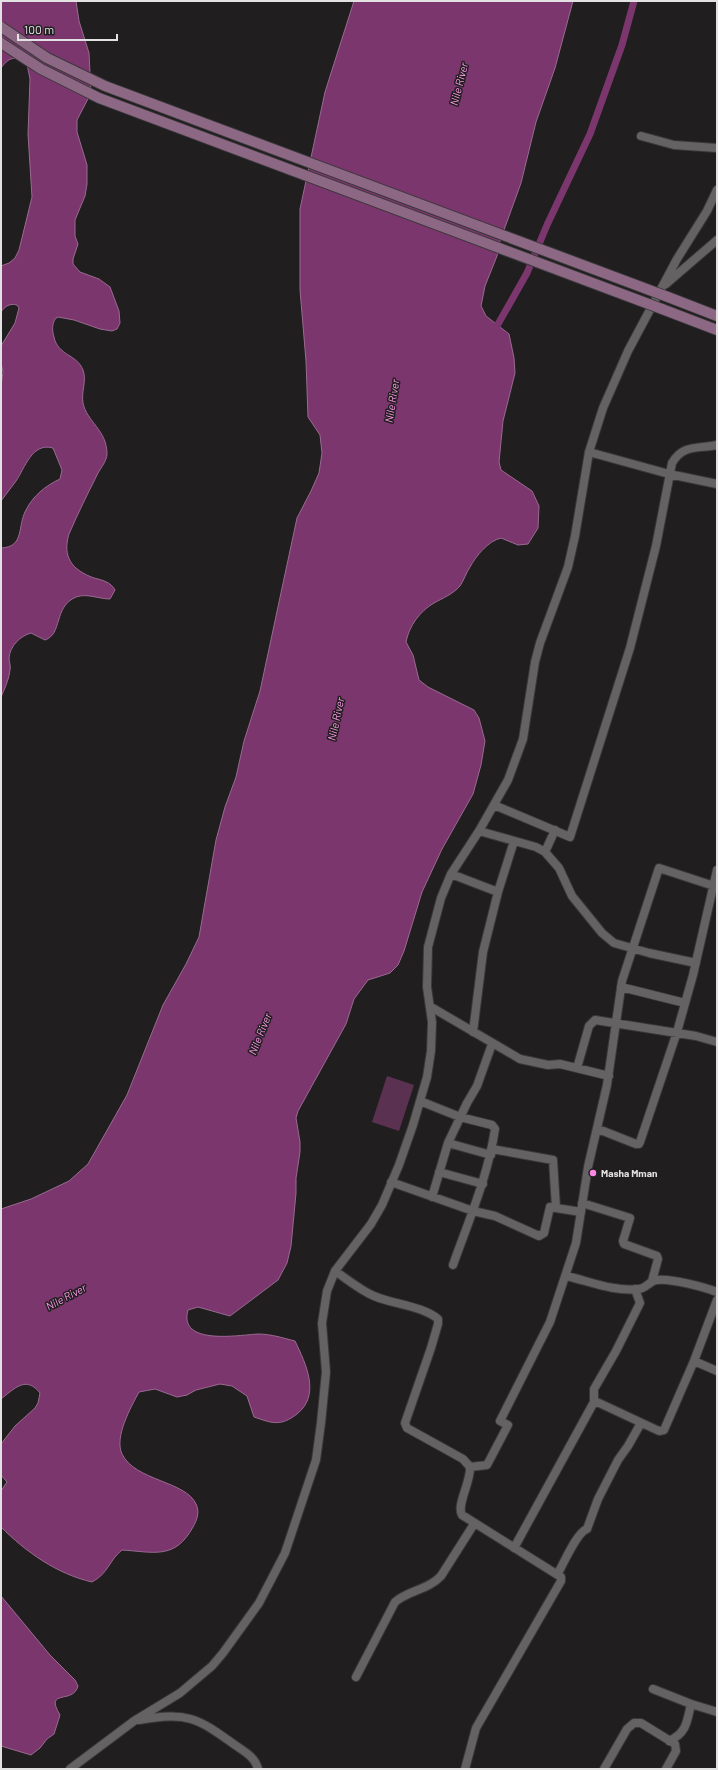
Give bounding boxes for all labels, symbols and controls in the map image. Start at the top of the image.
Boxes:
scale bar [18,16,117,42]
text: 100 m [24,22,54,36]
water label: Nile River [447,60,470,107]
water label: Nile River [382,377,402,424]
water label: Nile River [325,695,347,742]
water label: Nile River [245,1010,274,1057]
place label: Masha Mman [601,1167,657,1179]
marker: Masha Mman [588,1168,598,1178]
water label: Nile River [43,1280,89,1313]

